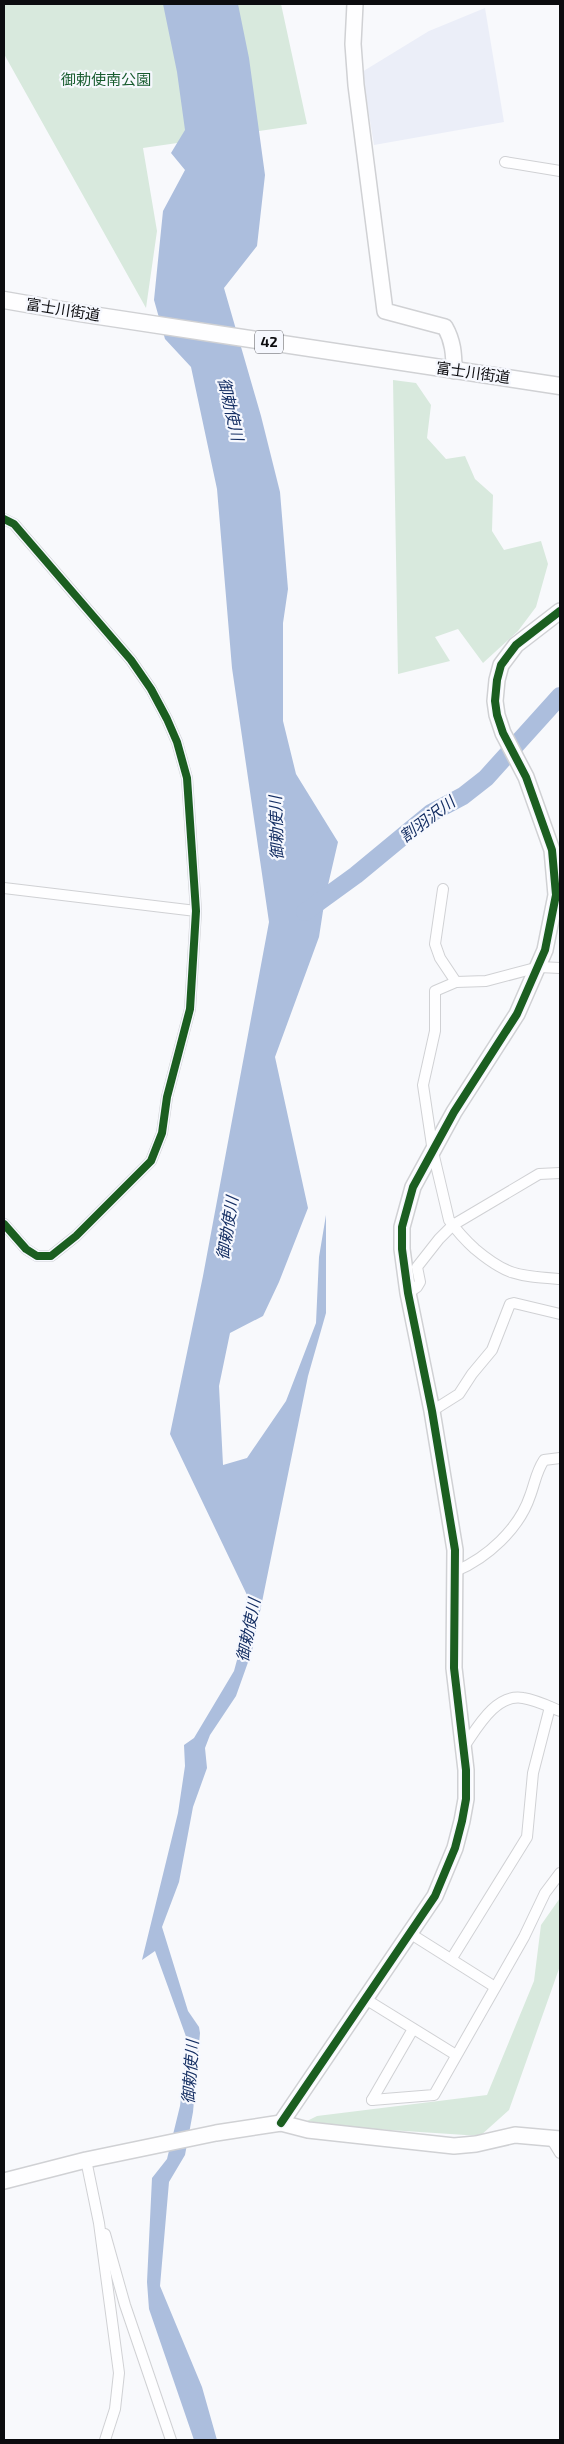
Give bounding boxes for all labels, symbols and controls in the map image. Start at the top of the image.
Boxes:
park label: 御勅使南公園 [61,70,151,88]
street label: 富士川街道 [25,294,102,324]
road number: 42 [255,331,283,354]
street label: 富士川街道 [435,358,512,386]
water label: 御勅使川 [215,376,248,444]
water label: 割羽沢川 [395,791,460,845]
water label: 御勅使川 [265,794,286,860]
water label: 御勅使川 [212,1193,241,1261]
water label: 御勅使川 [232,1595,263,1663]
water label: 御勅使川 [178,2037,201,2105]

